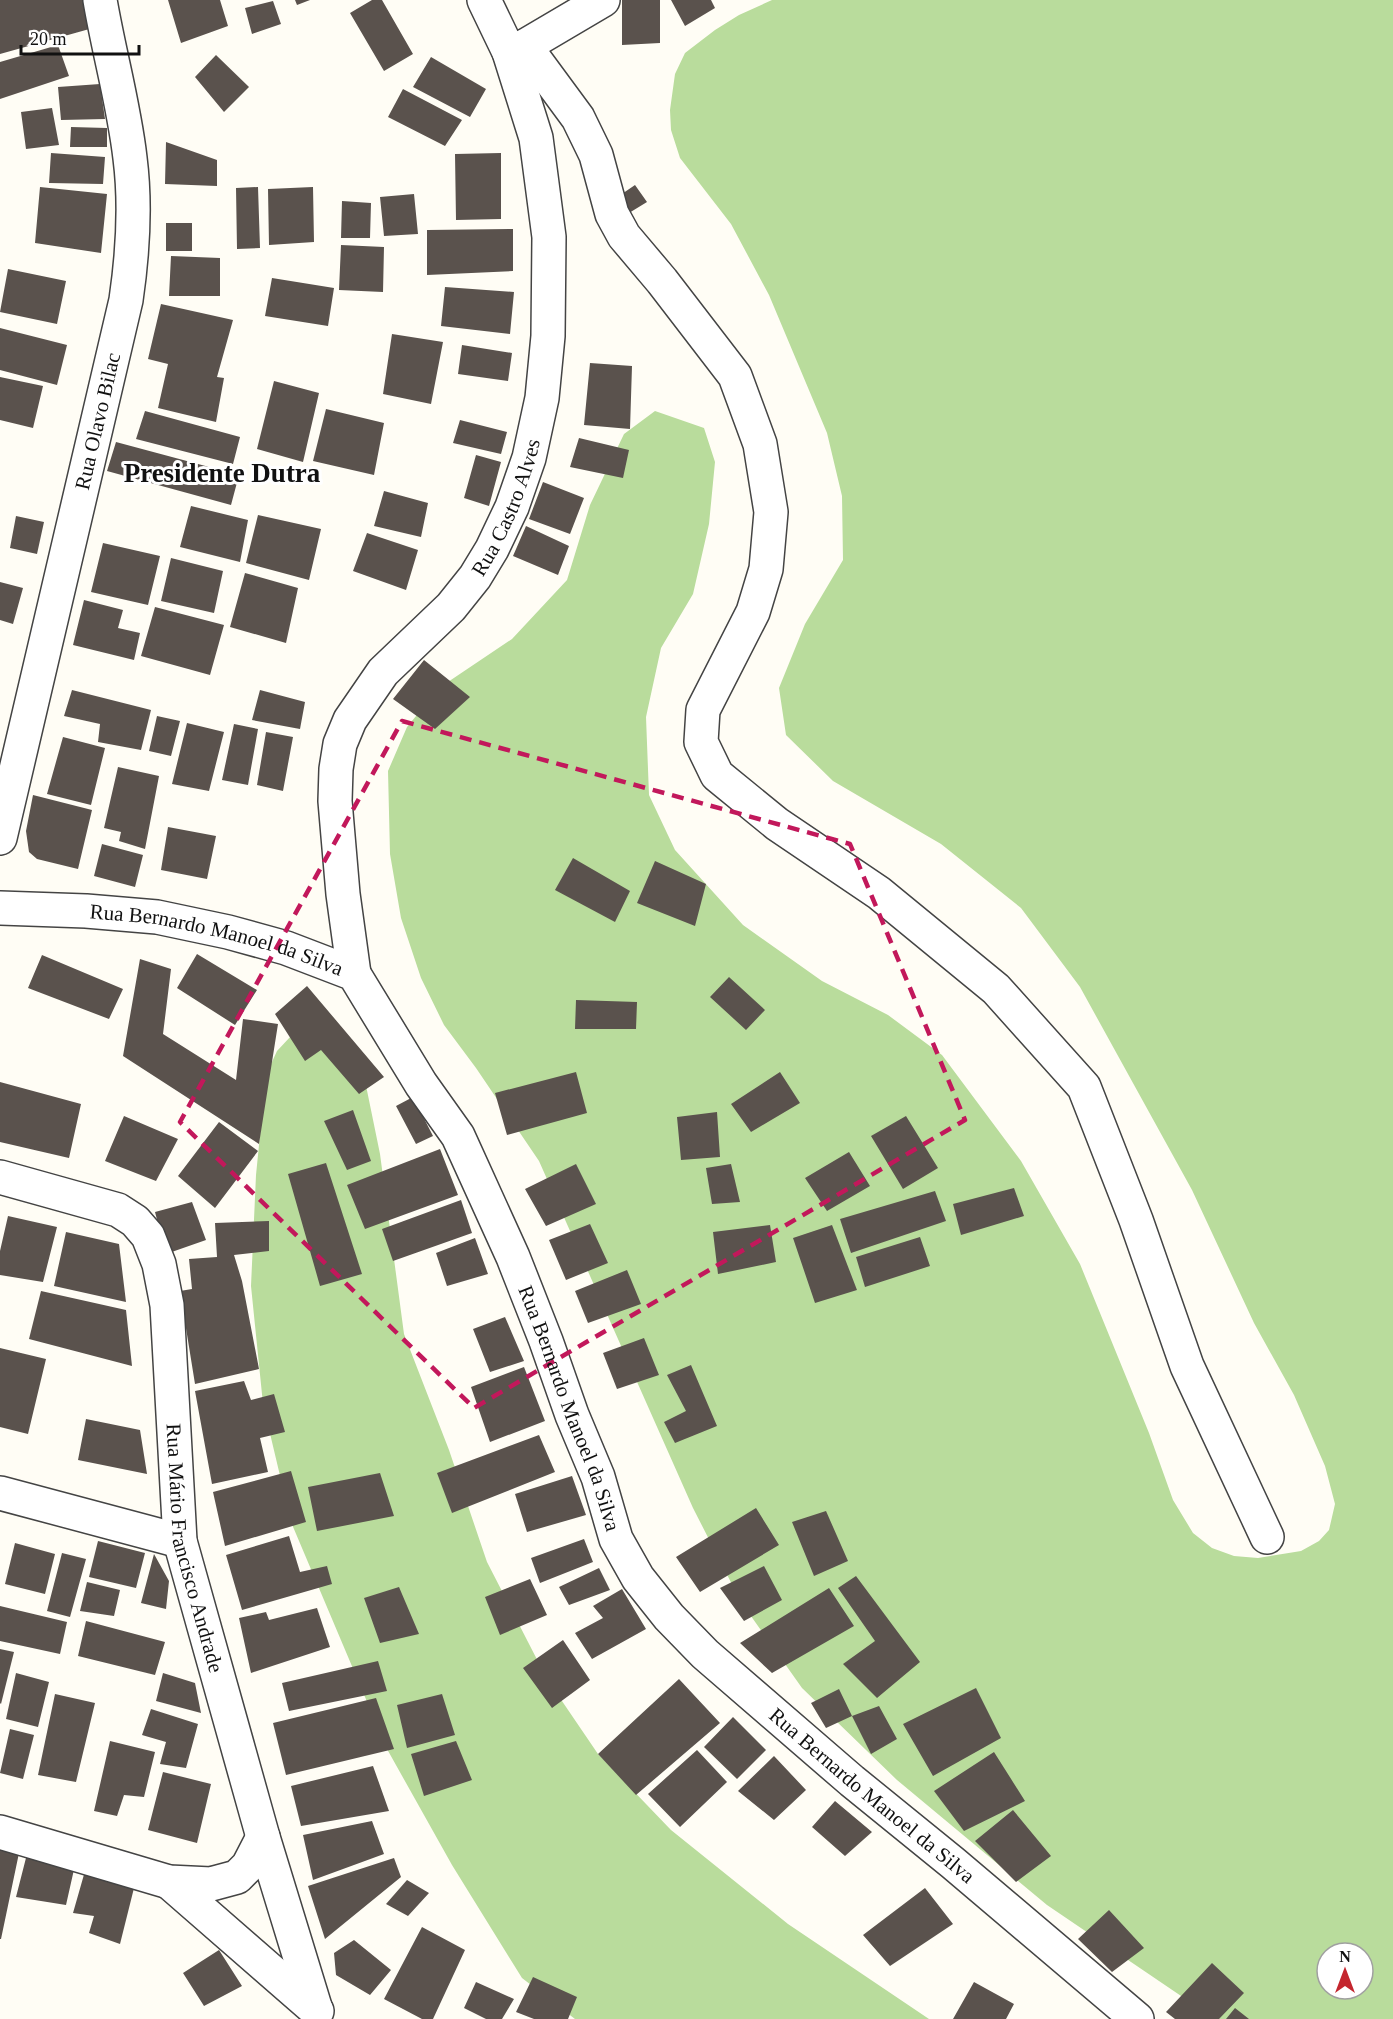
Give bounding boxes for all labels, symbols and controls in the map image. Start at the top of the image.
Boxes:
scale bar [21,18,140,56]
text: 20 m [30,29,67,49]
street label: Rua Olavo Bilac [70,350,125,492]
street label: Rua Castro Alves [466,437,545,580]
district label: Presidente Dutra [124,458,321,488]
street label: Rua Bernardo Manoel da Silva [89,899,347,981]
street label: Rua Bernardo Manoel da Silva [513,1282,625,1535]
street label: Rua Mário Francisco Andrade [162,1423,228,1675]
street label: Rua Bernardo Manoel da Silva [764,1703,980,1889]
north arrow [1315,1941,1375,2001]
text: N [1339,1948,1351,1965]

